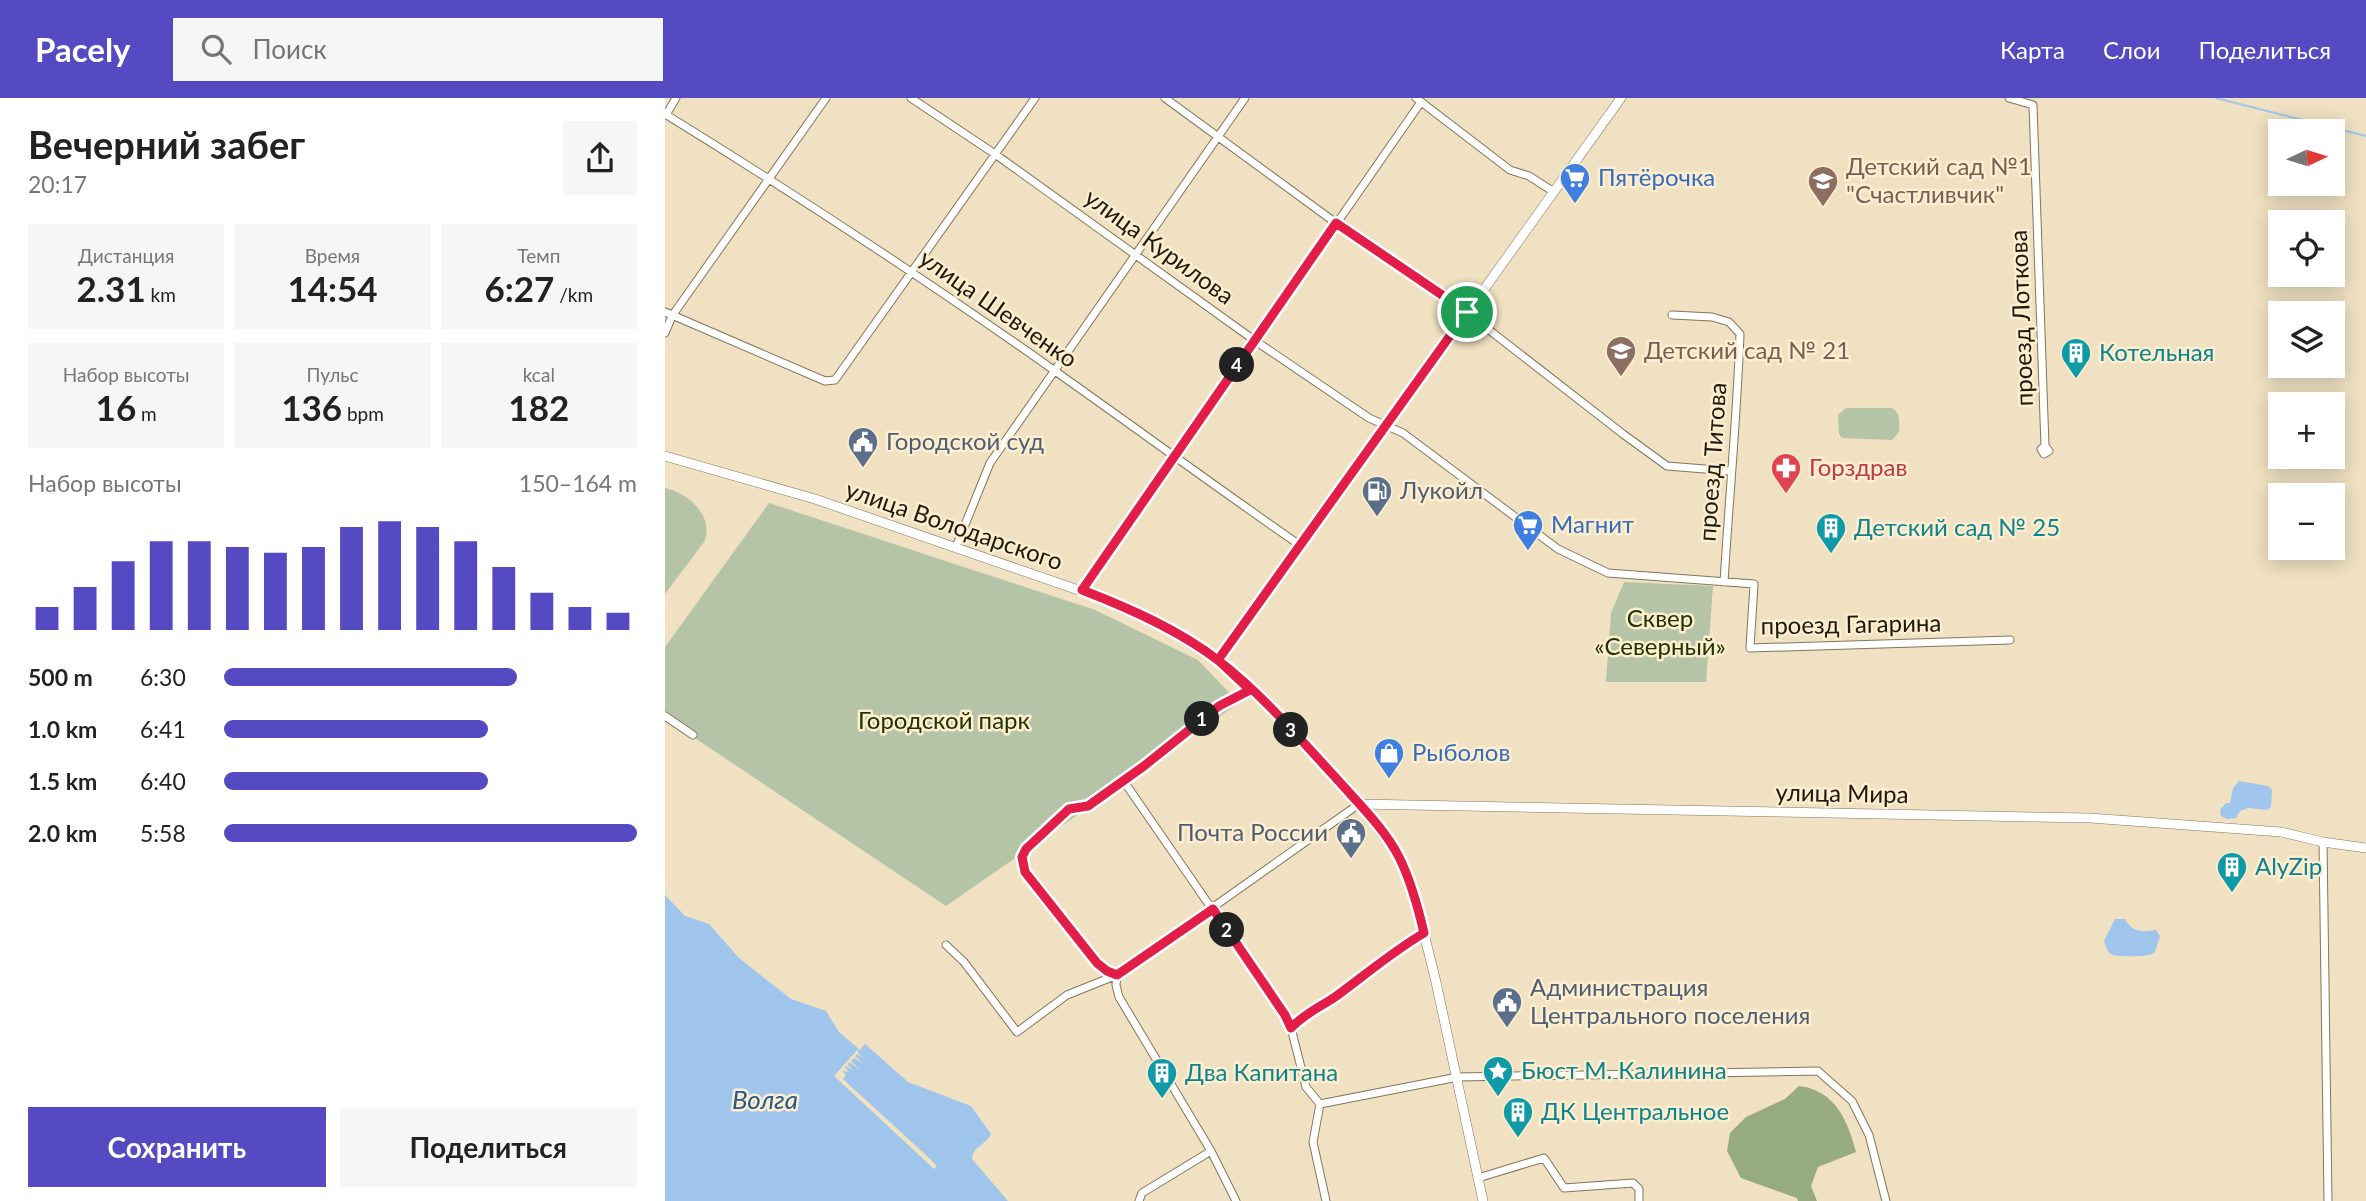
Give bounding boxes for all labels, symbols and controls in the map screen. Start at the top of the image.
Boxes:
search box [173,18,663,81]
text: Pacely [35,29,131,69]
icon: search [197,30,235,68]
text: Поиск [253,33,327,65]
text: Карта [2000,35,2065,64]
text: Слои [2103,35,2160,64]
text: Поделиться [2198,35,2331,64]
north arrow [2268,119,2345,196]
map controls [2268,119,2345,560]
text: Вечерний забег [28,121,305,167]
button: share [563,121,637,195]
place label: Детский сад №1 "Счастливчик" [1846,151,2032,208]
supermarket icon: Пятёрочка [1558,161,1592,205]
place label: Пятёрочка [1598,162,1715,191]
school or university icon: Детский сад №1 "Счастливчик" [1806,164,1840,208]
text: 20:17 [28,170,87,198]
street label: улица Курилова [1079,182,1240,310]
button: locate [2268,210,2345,287]
street label: проезд Лоткова [2003,229,2038,407]
street label: улица Шевченко [914,243,1083,373]
text: Дистанция [78,244,174,267]
text: Время [305,244,360,267]
text: Темп [517,244,560,267]
text: 2.31 [76,267,146,309]
text: 14:54 [287,267,378,309]
text: 6:27 [484,267,554,309]
pin [1437,282,1497,342]
text: km [146,283,176,306]
text: /km [554,283,593,306]
icon: arrive [1448,293,1486,331]
button: layers [2268,301,2345,378]
school or university icon: Детский сад № 21 [1604,334,1638,378]
place label: Детский сад № 21 [1644,335,1850,364]
building icon: Котельная [2059,336,2093,380]
place label: Котельная [2099,337,2214,366]
pin: 4 [1219,348,1255,382]
text: 4 [1231,353,1242,376]
text: Набор высоты [63,363,190,386]
text: Пульс [307,363,358,386]
text: kcal [523,363,555,386]
street label: проезд Титова [1691,381,1732,542]
text: 16 [96,386,136,428]
text: 136 [281,386,342,428]
text: 182 [508,386,569,428]
button: + [2268,392,2345,469]
text: m [136,402,157,425]
text: bpm [342,402,384,425]
public building icon: Городской суд [846,425,880,469]
place label: Городской суд [886,426,1044,455]
pharmacy icon: Горздрав [1769,451,1803,495]
place label: Горздрав [1809,452,1907,481]
text: Набор высоты [28,469,182,497]
text: 150–164 m [519,469,637,497]
street label: улица Володарского [842,474,1067,575]
fuel station icon: Лукойл [1360,474,1394,518]
place label: Лукойл [1399,475,1483,504]
button: − [2268,483,2345,560]
supermarket icon: Магнит [1511,508,1545,552]
place label: Магнит [1551,509,1634,538]
building icon: Детский сад № 25 [1814,511,1848,555]
place label: Детский сад № 25 [1854,512,2060,541]
park label: Сквер «Северный» [1594,603,1726,660]
street label: проезд Гагарина [1760,607,1941,640]
text: 500 m [28,663,93,691]
text: 6:30 [140,663,186,691]
pin: 1 [1185,702,1219,736]
park label: Городской парк [858,705,1031,734]
text: 1 [1196,707,1207,730]
pin: 3 [1273,712,1309,748]
text: 1.0 km [28,715,97,743]
text: 6:41 [140,715,186,743]
text: 3 [1285,718,1296,741]
shop icon: Рыболов [1372,736,1406,780]
place label: Рыболов [1412,737,1510,766]
text: 1.5 km [28,767,97,795]
text: 6:40 [140,767,186,795]
street label: улица Мира [1775,777,1909,808]
public building icon: Почта России [1334,816,1368,860]
place label: Почта России [1177,817,1328,846]
text: 2.0 km [28,819,97,847]
text: 5:58 [140,819,186,847]
building icon: AlyZip [2215,850,2249,894]
place label: AlyZip [2255,851,2322,880]
pin: 2 [1209,912,1245,948]
text: 2 [1221,918,1232,941]
place label: Администрация Центрального поселения [1530,972,1810,1029]
public building icon: Администрация Центрального поселения [1490,985,1524,1029]
place icon: Бюст М. Калинина [1481,1054,1515,1098]
place label: Бюст М. Калинина [1521,1055,1727,1084]
building icon: Два Капитана [1145,1056,1179,1100]
place label: Два Капитана [1185,1057,1338,1086]
water label: Волга [732,1083,798,1115]
building icon: ДК Центральное [1501,1095,1535,1139]
place label: ДК Центральное [1541,1096,1729,1125]
button: Сохранить [28,1107,326,1187]
button: Поделиться [340,1107,637,1187]

